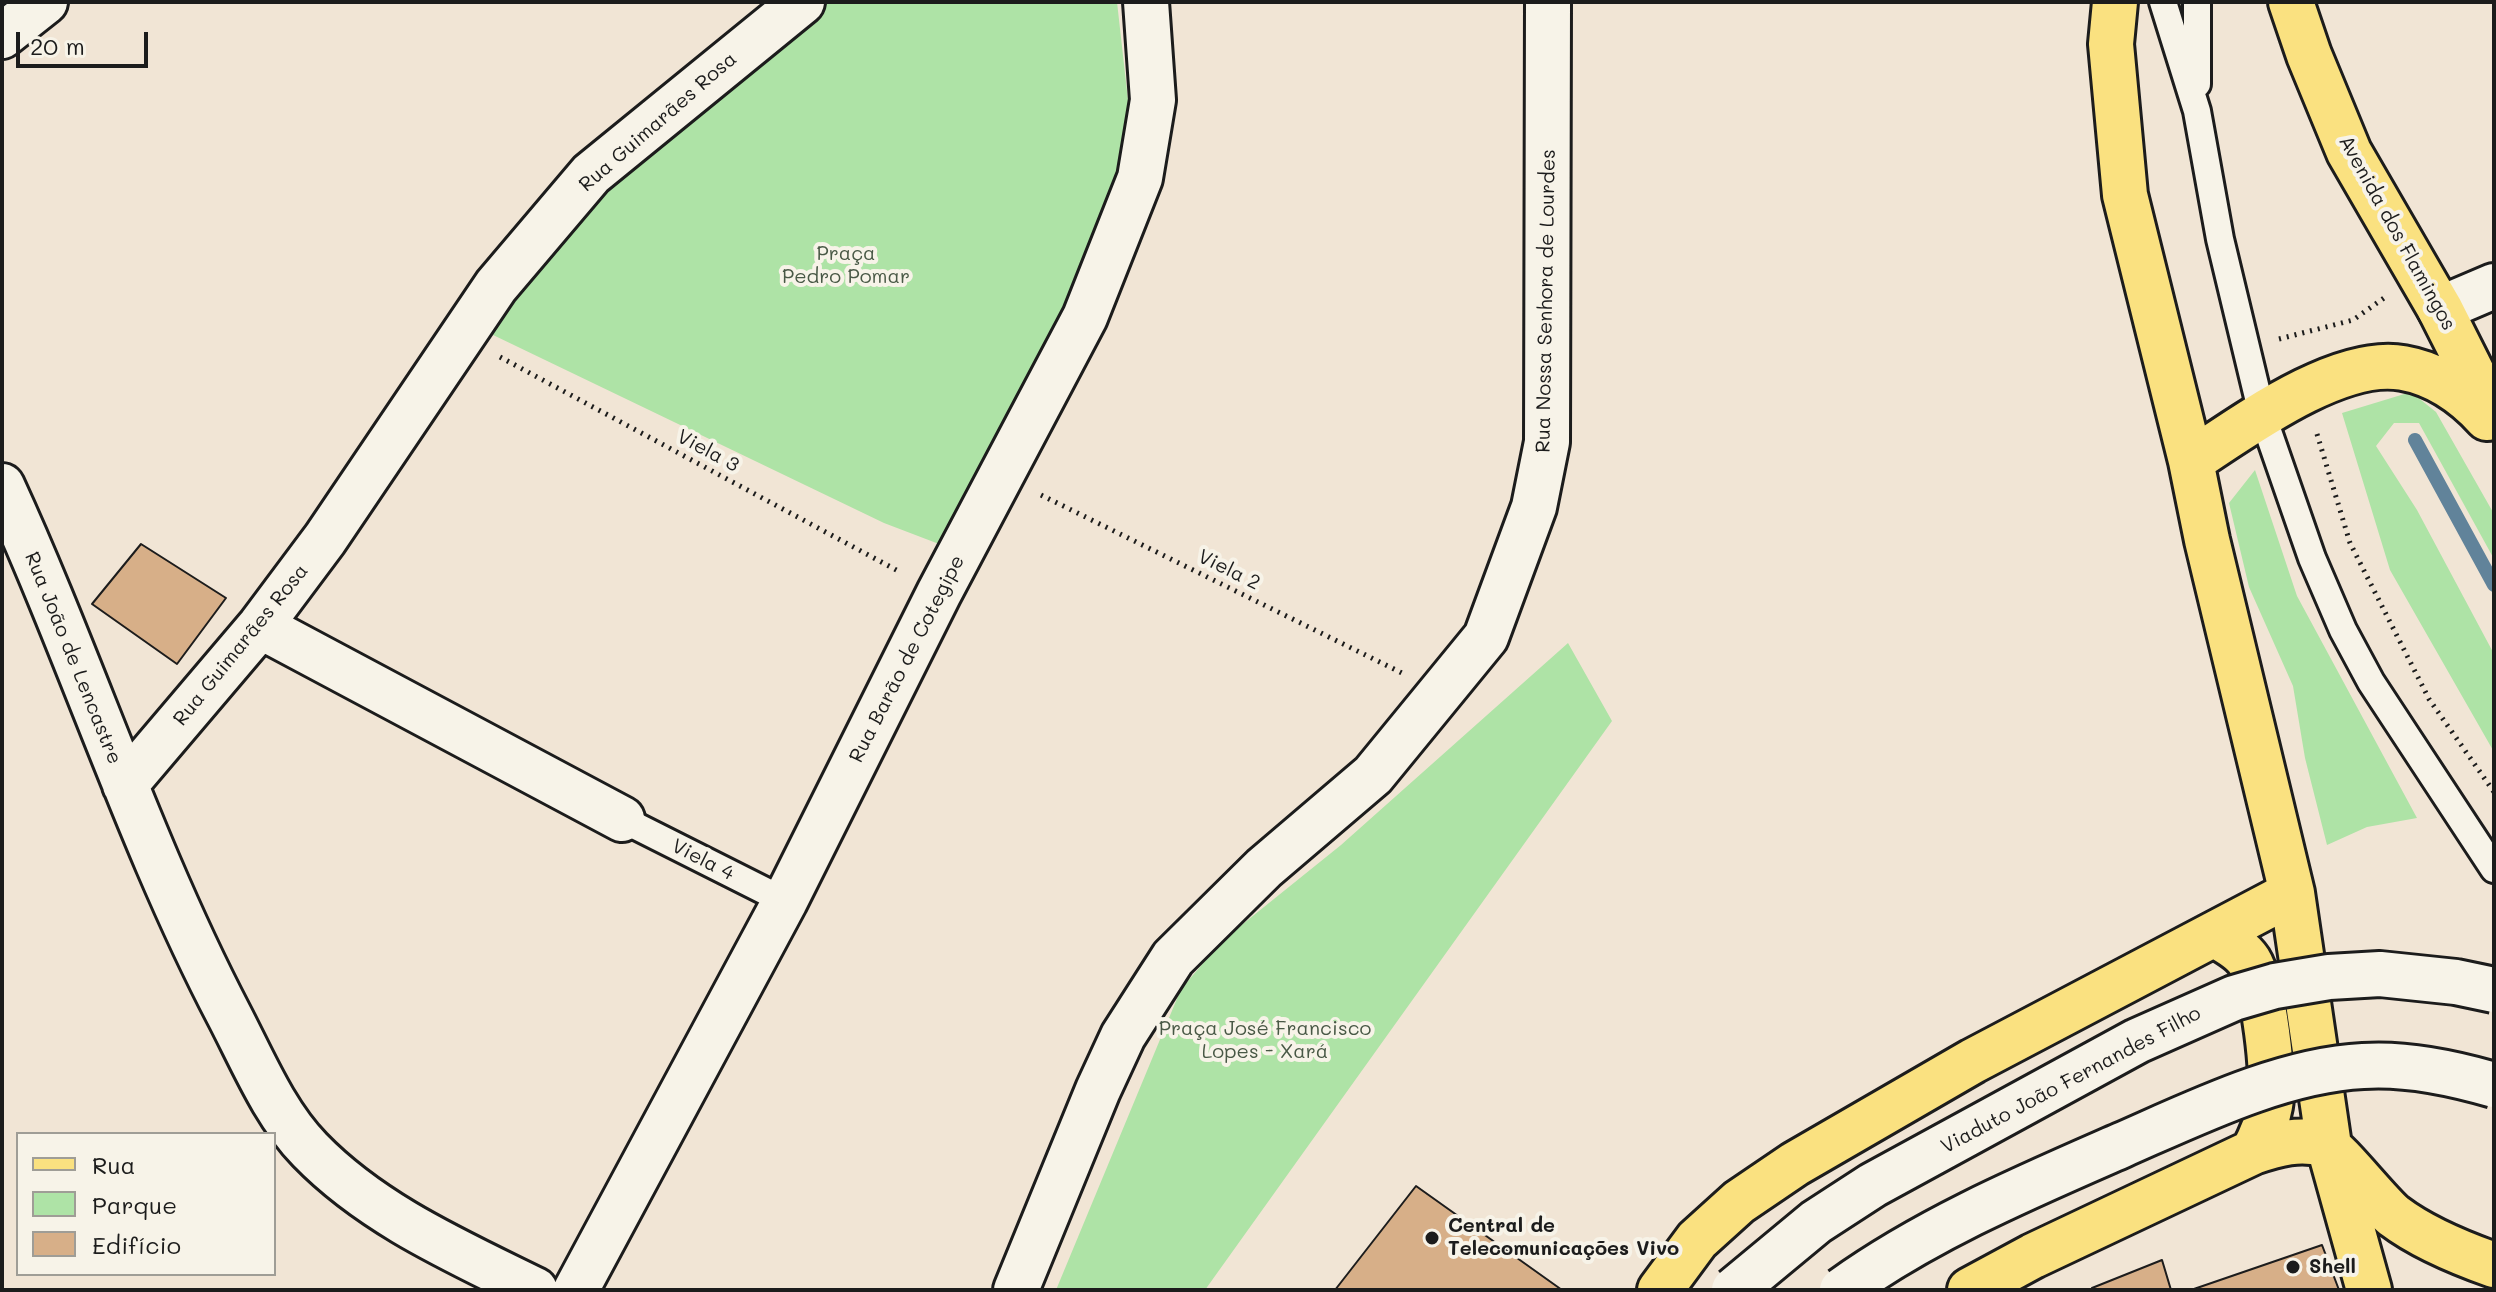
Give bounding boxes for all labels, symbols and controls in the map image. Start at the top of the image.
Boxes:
scale bar [20,16,152,66]
text: 20 m [30,30,85,61]
street label: Rua Guimarães Rosa [574,47,742,197]
street label: Avenida dos Flamingos [2333,131,2461,335]
street label: Rua Nossa Senhora de Lourdes [1531,149,1561,453]
park label: Praça Pedro Pomar [782,242,910,289]
street label: Viela 3 [673,425,743,477]
street label: Viela 2 [1194,545,1264,595]
street label: Rua João de Lencastre [19,548,127,768]
street label: Rua Barão de Cotegipe [844,551,970,767]
street label: Rua Guimarães Rosa [169,559,313,731]
street label: Viela 4 [668,834,738,886]
street label: Viaduto João Fernandes Filho [1937,1001,2205,1159]
park label: Praça José Francisco Lopes - Xará [1159,1017,1371,1064]
legend [16,1132,276,1276]
text: Rua [92,1149,135,1180]
text: Parque [92,1189,177,1220]
place label: Central de Telecomunicações Vivo [1448,1214,1679,1261]
text: Edifício [92,1229,181,1260]
marker: Central de Telecomunicações Vivo [1423,1229,1441,1247]
place label: Shell [2309,1255,2356,1279]
marker: Shell [2284,1258,2302,1276]

